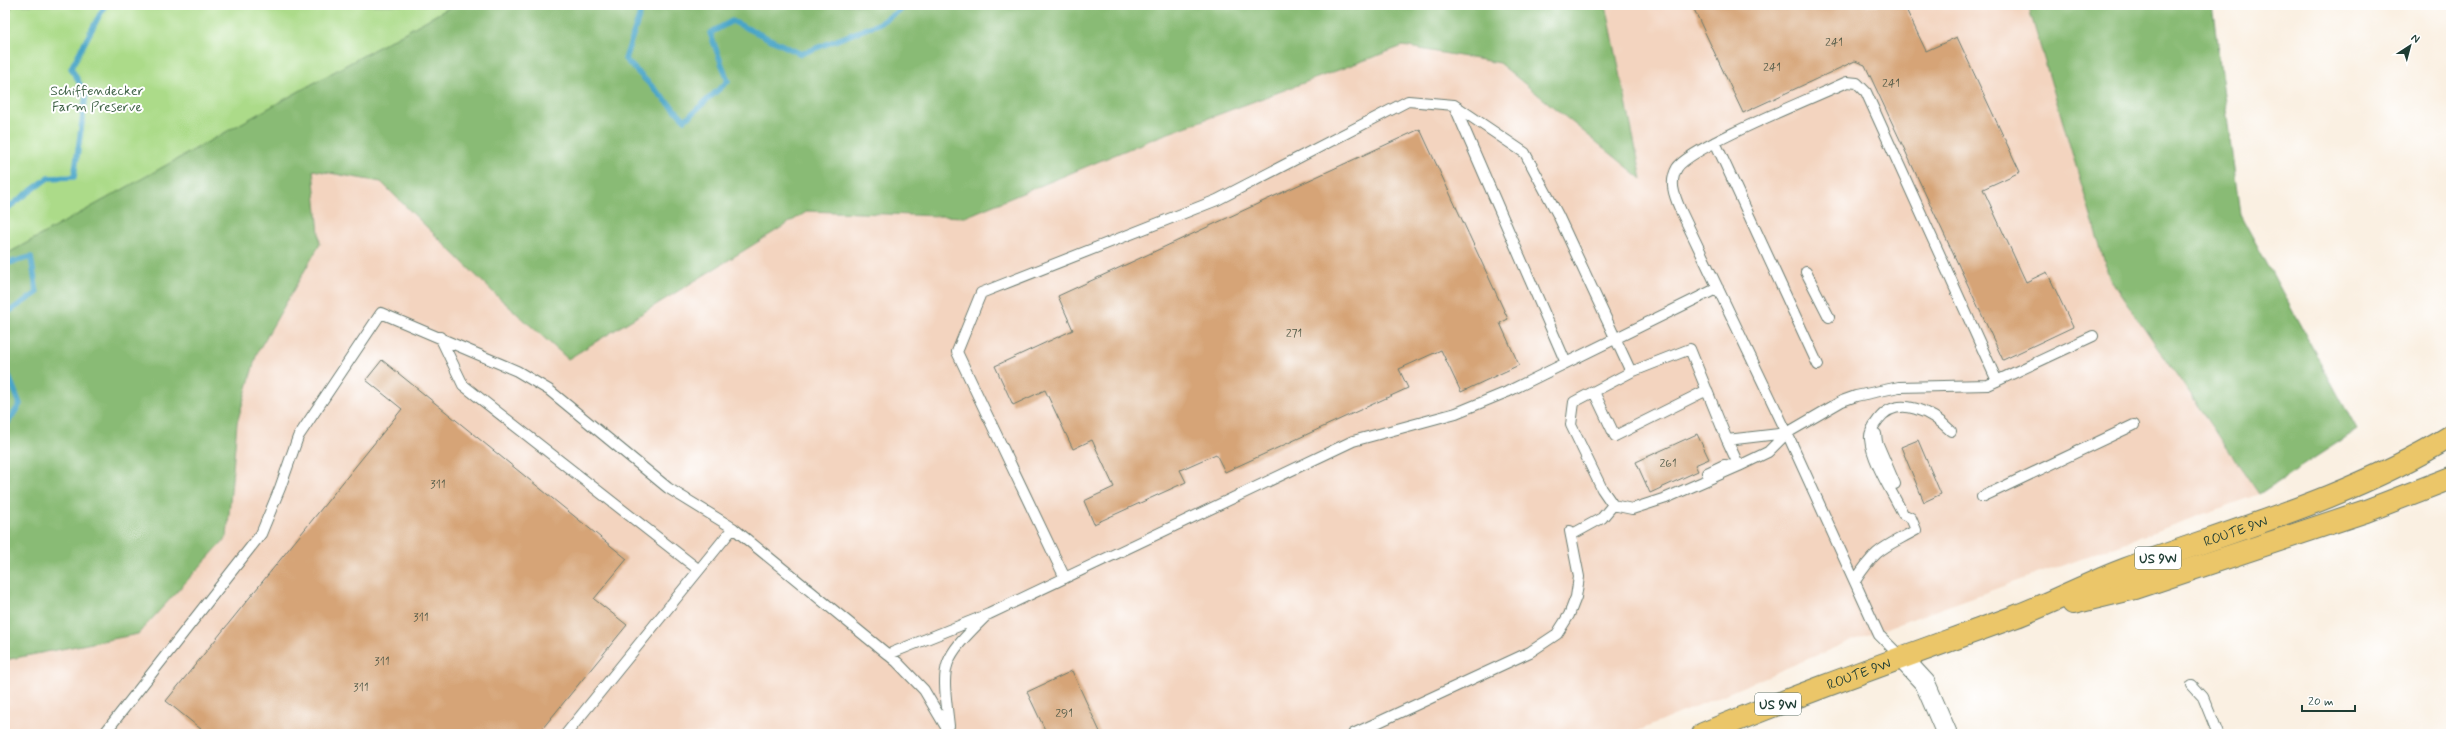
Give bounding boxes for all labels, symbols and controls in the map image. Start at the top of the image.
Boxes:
north arrow [2390,26,2430,66]
text: N [2408,31,2422,47]
house number: 241 [1825,35,1843,51]
house number: 241 [1763,60,1781,76]
house number: 241 [1882,76,1900,92]
park label: Schiffendecker Farm Preserve [50,82,144,116]
house number: 271 [1286,326,1302,342]
house number: 261 [1659,456,1677,472]
house number: 311 [430,477,446,493]
street label: ROUTE 9W [2201,512,2271,551]
road number: US 9W [2135,547,2181,569]
house number: 311 [413,610,429,626]
house number: 311 [374,654,390,670]
street label: ROUTE 9W [1825,654,1894,694]
house number: 311 [353,680,369,696]
scale bar [2302,687,2355,713]
road number: US 9W [1755,693,1801,715]
text: 20 m [2308,694,2334,710]
house number: 291 [1055,706,1073,722]

